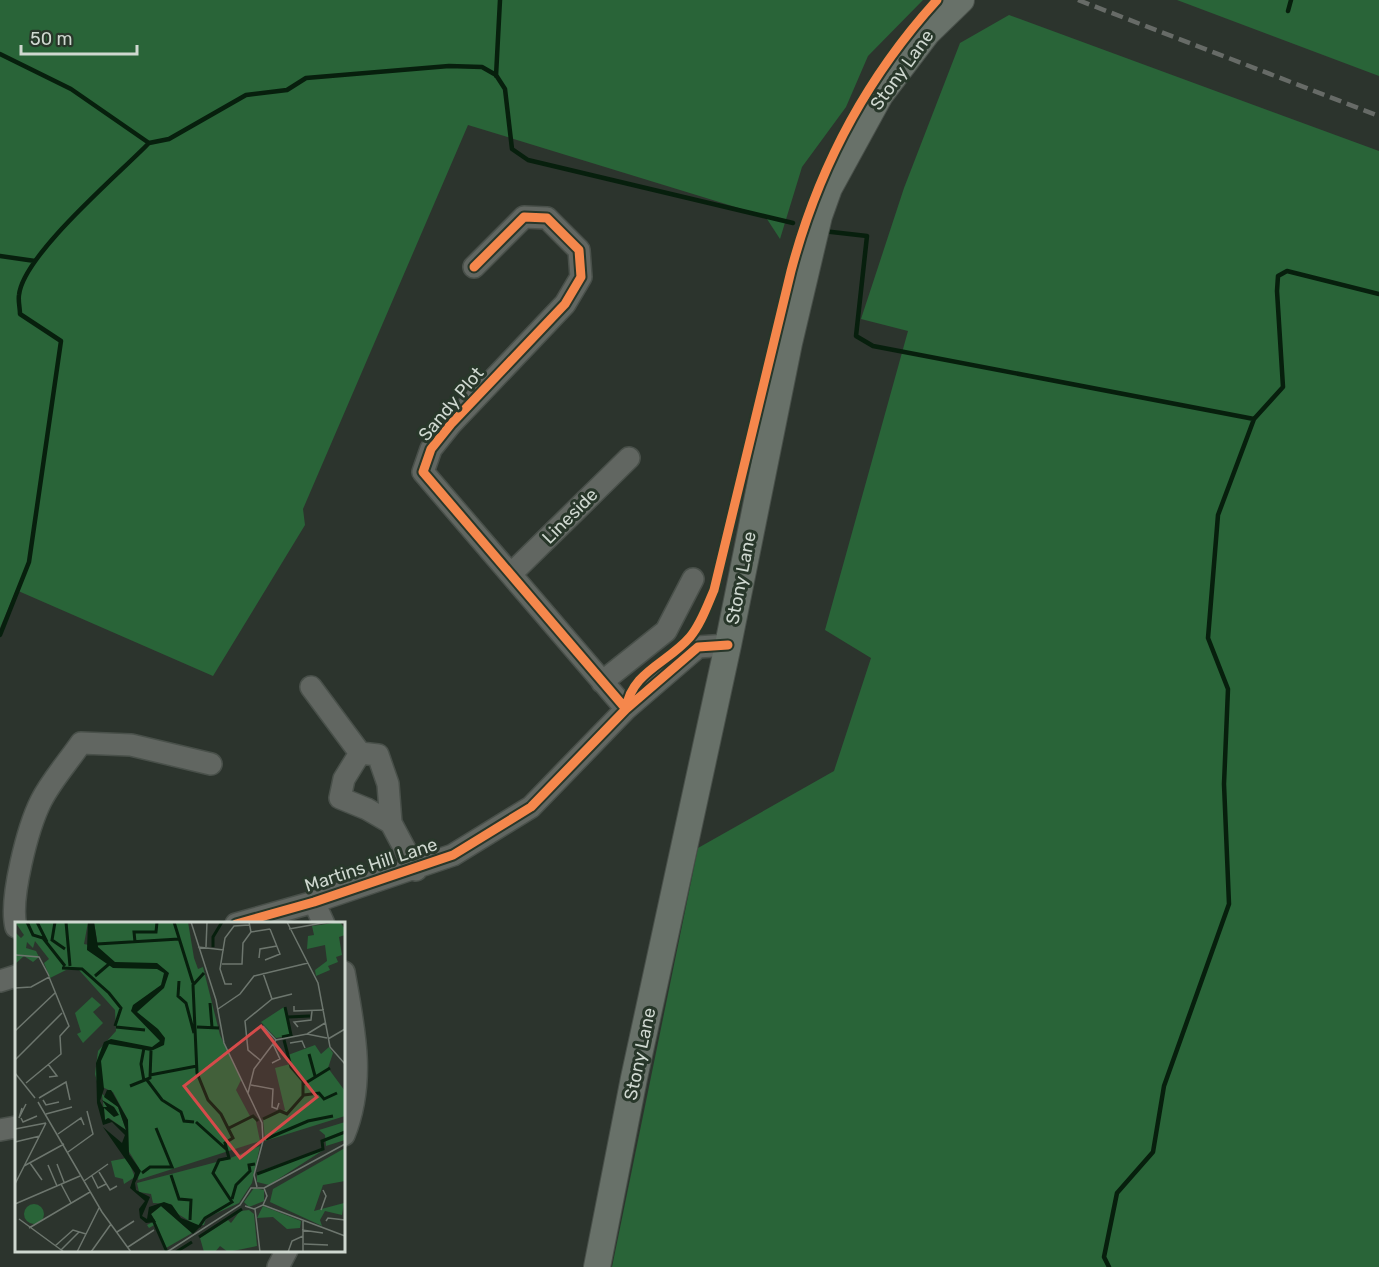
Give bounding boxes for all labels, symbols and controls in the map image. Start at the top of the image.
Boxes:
scale bar [21,18,136,56]
street label: Stony Lane [865,25,939,115]
text: 50 m [30,28,73,50]
street label: Sandy Plot [414,363,488,445]
street label: Lineside [538,484,602,548]
street label: Stony Lane [721,530,761,626]
street label: Martins Hill Lane [302,833,440,897]
inset map [15,922,345,1252]
street label: Stony Lane [619,1006,661,1102]

